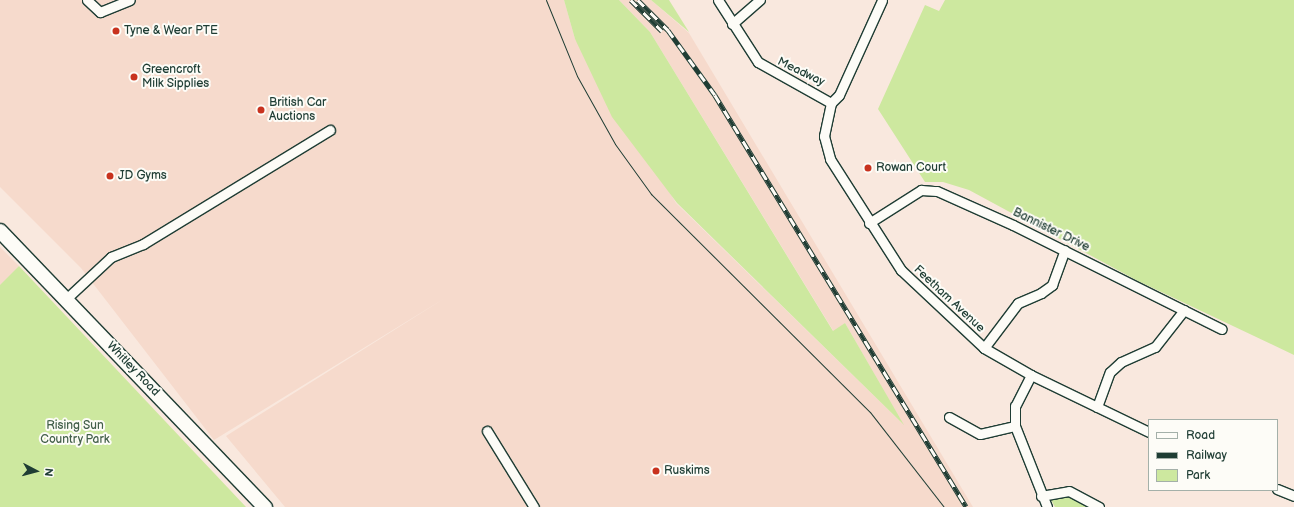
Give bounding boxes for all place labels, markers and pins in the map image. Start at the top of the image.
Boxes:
place label: Tyne & Wear PTE [124,24,218,38]
marker: Tyne & Wear PTE [111,26,121,36]
place label: Greencroft Milk Sipplies [142,63,209,91]
marker: Greencroft Milk Sipplies [129,72,139,82]
place label: British Car Auctions [269,96,326,124]
marker: British Car Auctions [256,105,266,115]
place label: Rowan Court [876,161,946,175]
marker: Rowan Court [863,163,873,173]
place label: JD Gyms [118,169,167,183]
marker: JD Gyms [105,171,115,181]
place label: Ruskims [664,464,710,478]
marker: Ruskims [651,466,661,476]

